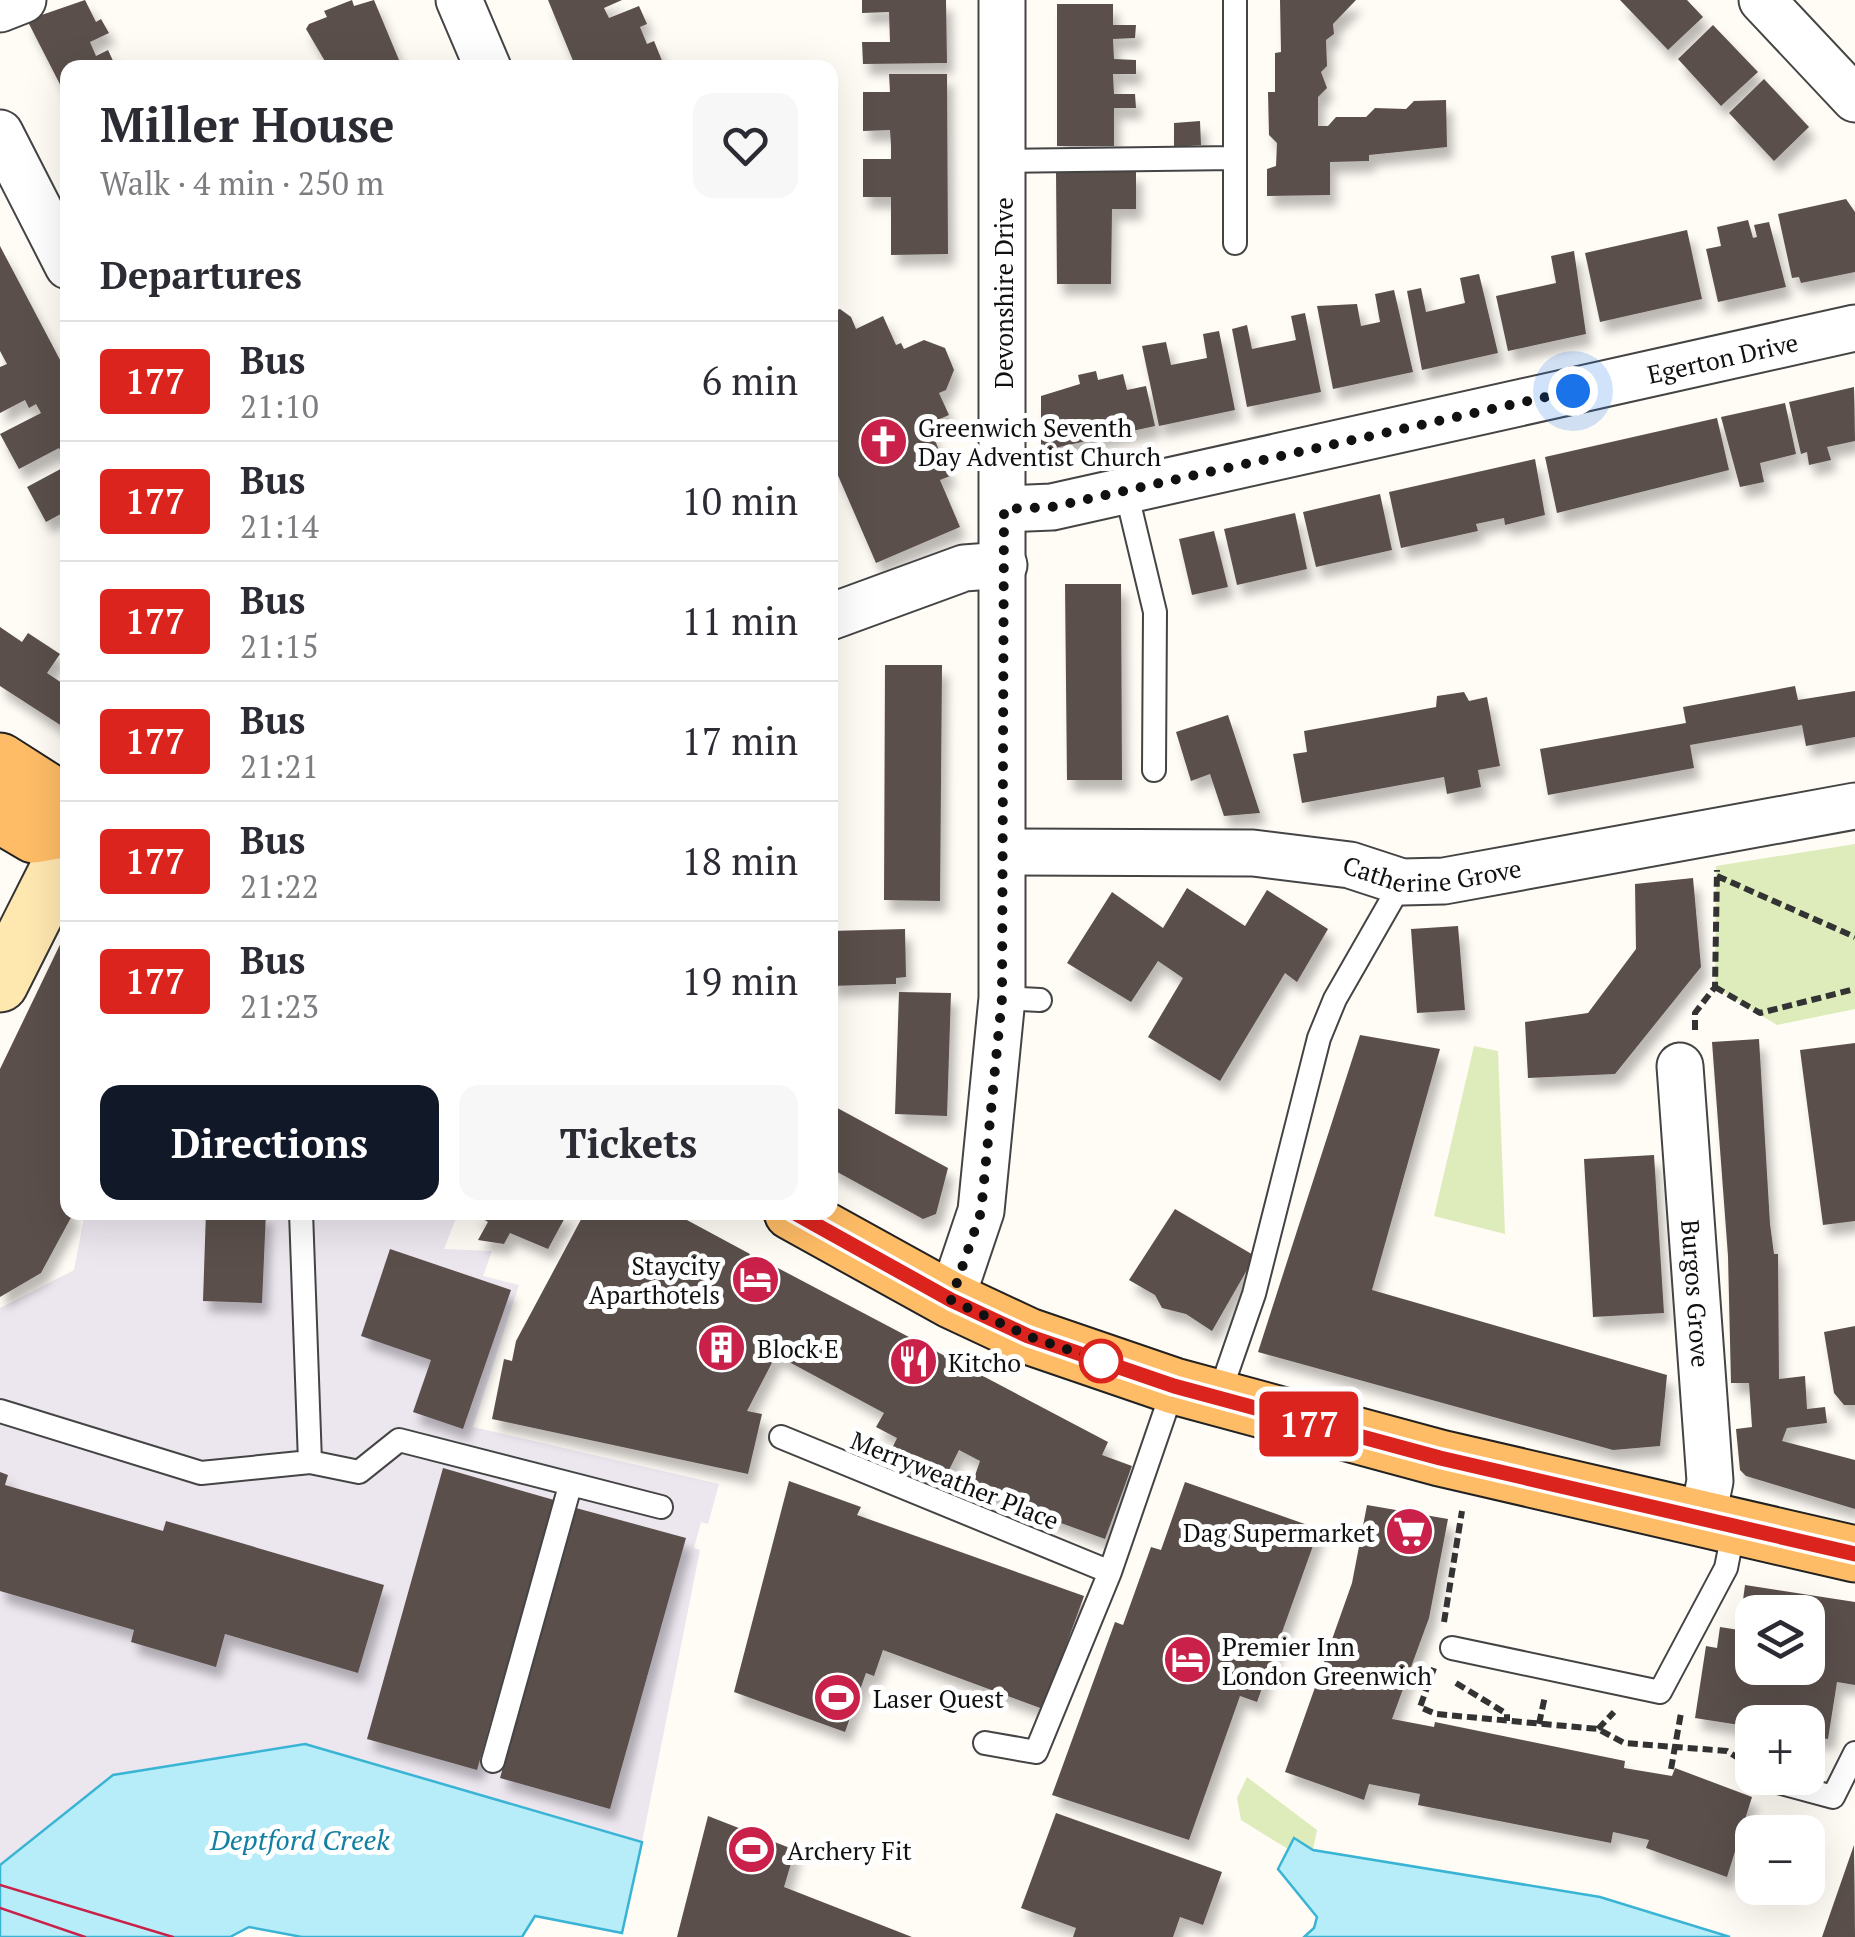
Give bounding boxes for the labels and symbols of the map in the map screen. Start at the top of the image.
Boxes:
street label: Devonshire Drive [987,197,1020,389]
street label: Egerton Drive [1644,325,1801,390]
your location [1548,366,1598,416]
place label: Greenwich Seventh Day Adventist Church [918,411,1162,473]
church icon: Greenwich Seventh Day Adventist Church [857,415,909,467]
street label: Catherine Grove [1339,847,1524,899]
street label: Burgos Grove [1675,1218,1718,1369]
place label: Staycity Aparthotels [589,1249,720,1311]
hotel icon: Staycity Aparthotels [729,1253,781,1305]
building icon: Block E [696,1322,748,1374]
place label: Block E [757,1332,839,1365]
restaurant icon: Kitcho [887,1336,939,1388]
unlabelled marker [1080,1340,1122,1382]
place label: Kitcho [948,1346,1021,1379]
line badge: 177 [1252,1392,1366,1456]
street label: Merryweather Place [846,1423,1064,1537]
supermarket icon: Dag Supermarket [1384,1506,1436,1558]
place label: Dag Supermarket [1183,1516,1375,1549]
place label: Premier Inn London Greenwich [1222,1630,1432,1692]
hotel icon: Premier Inn London Greenwich [1161,1634,1213,1686]
sports icon: Laser Quest [812,1672,864,1724]
place label: Laser Quest [873,1682,1004,1715]
water label: Deptford Creek [209,1821,390,1858]
sports icon: Archery Fit [726,1824,778,1876]
place label: Archery Fit [787,1834,912,1867]

